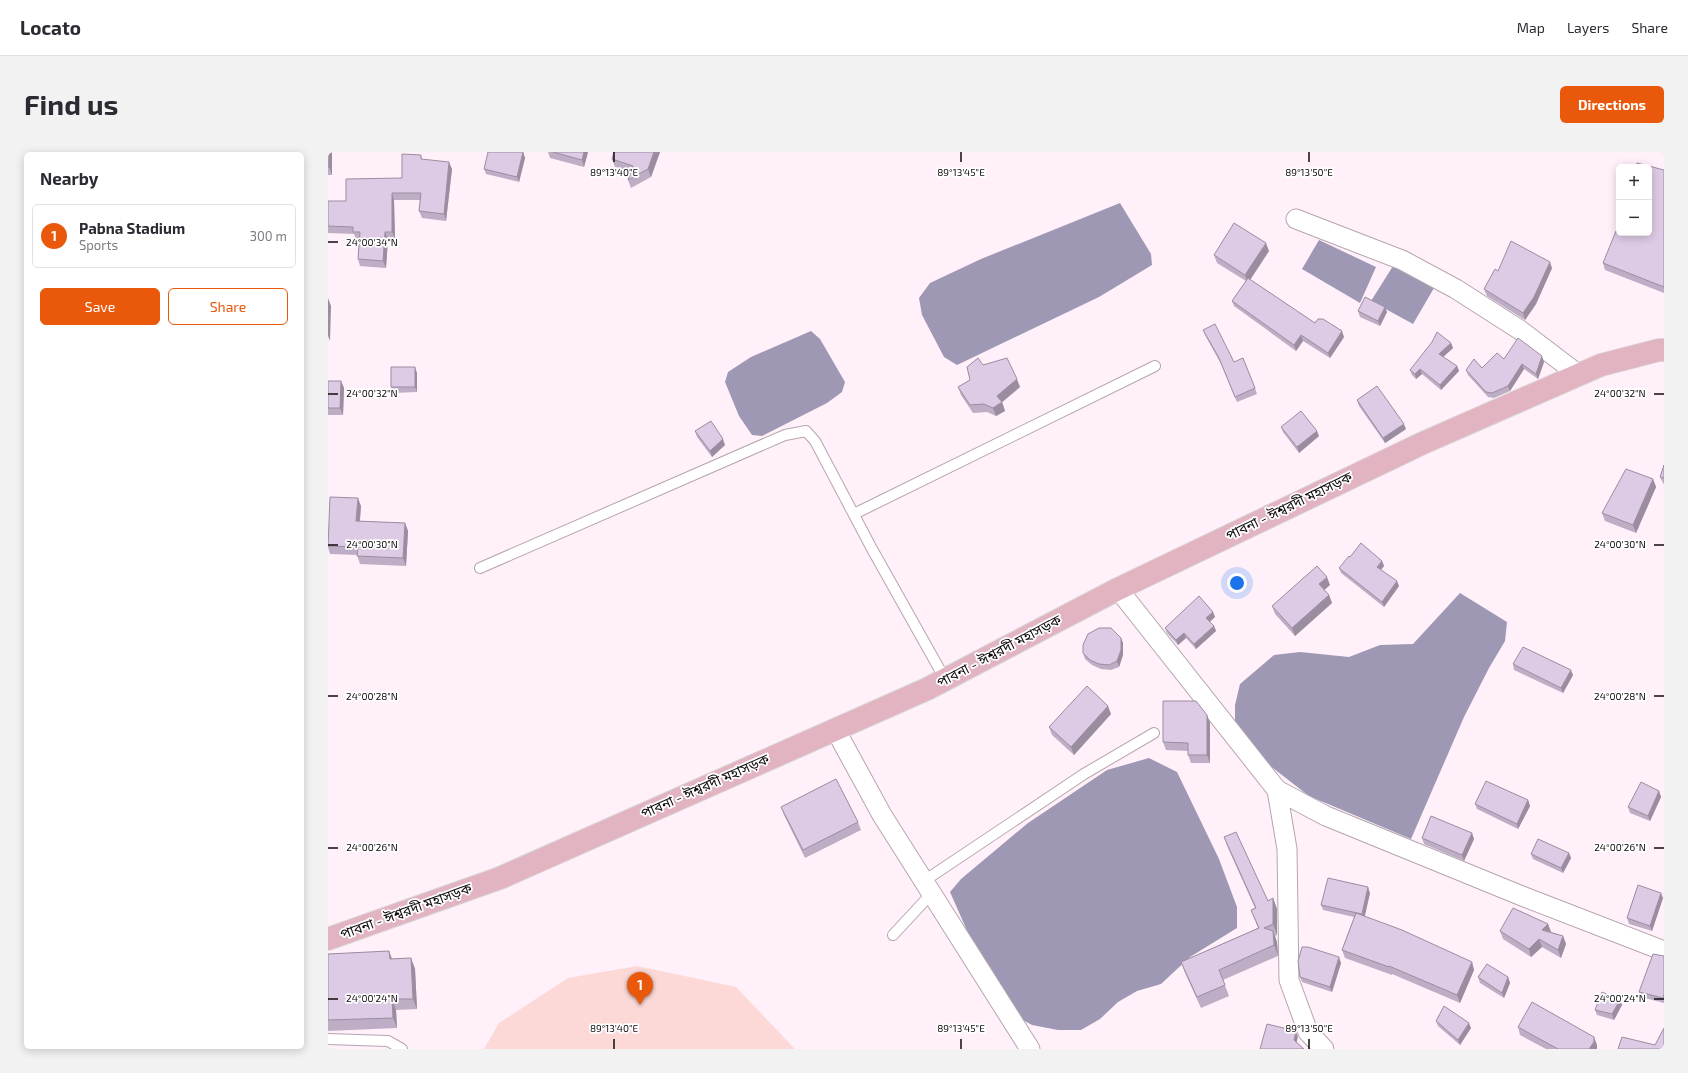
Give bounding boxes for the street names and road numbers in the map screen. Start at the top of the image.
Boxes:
street label: পাবনা - ঈশ্বরদী মহাসড়ক [1223,467,1355,544]
street label: পাবনা - ঈশ্বরদী মহাসড়ক [934,610,1065,691]
street label: পাবনা - ঈশ্বরদী মহাসড়ক [638,749,772,822]
street label: পাবনা - ঈশ্বরদী মহাসড়ক [338,879,475,942]

